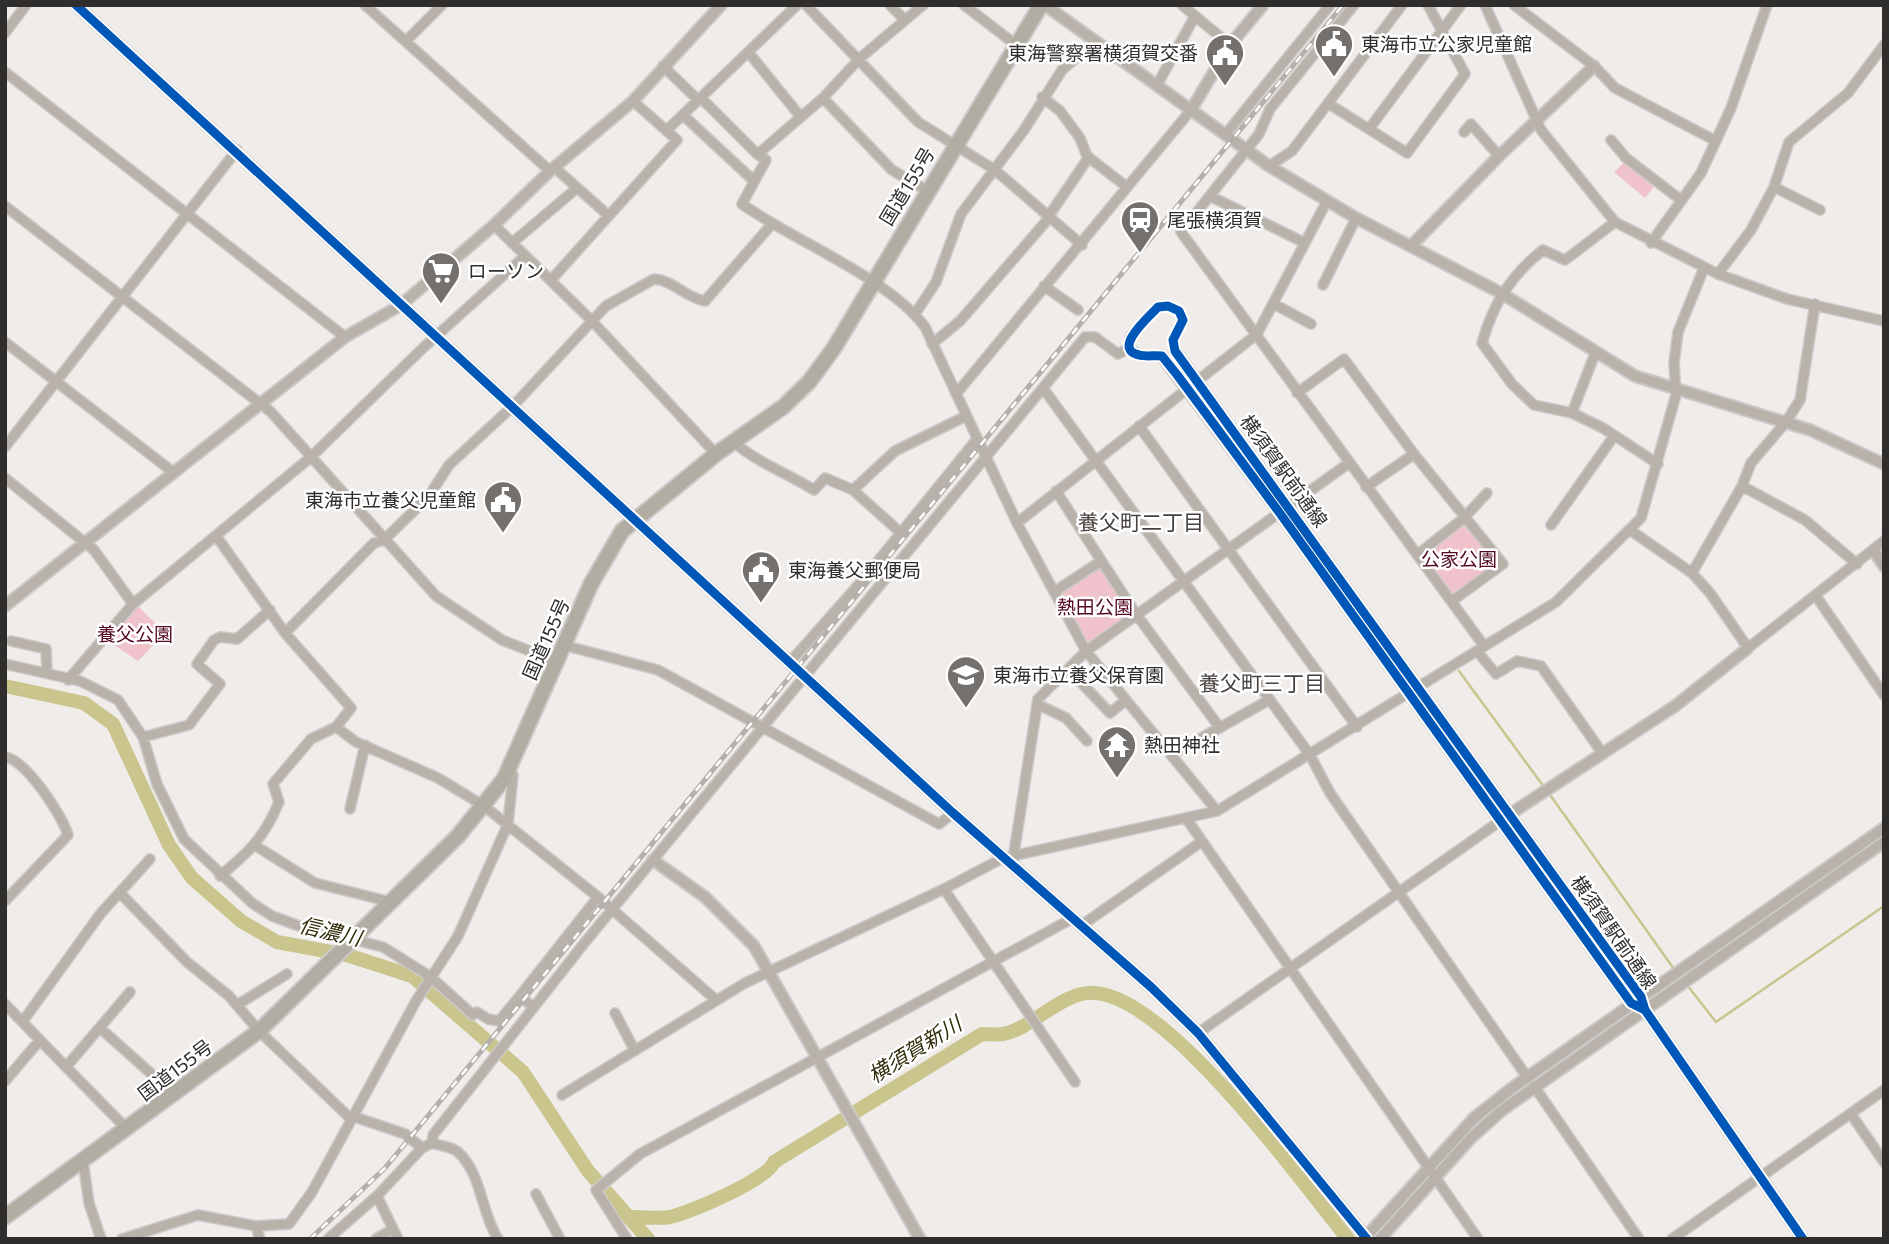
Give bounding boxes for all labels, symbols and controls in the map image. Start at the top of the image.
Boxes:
public building icon: 東海市立公家児童館 [1313,23,1355,78]
public building icon: 東海警察署横須賀交番 [1204,32,1246,87]
place label: 東海市立公家児童館 [1361,32,1532,55]
place label: 東海警察署横須賀交番 [1008,41,1198,64]
street label: 国道155号 [874,143,939,229]
station icon: 尾張横須賀 [1119,199,1161,254]
place label: 尾張横須賀 [1167,208,1262,231]
supermarket icon: ローソン [420,250,462,305]
place label: ローソン [468,259,544,282]
street label: 横須賀駅前通線 [1236,410,1333,531]
public building icon: 東海市立養父児童館 [482,479,524,534]
place label: 東海市立養父児童館 [305,488,476,511]
district label: 養父町二丁目 [1078,509,1204,534]
park label: 公家公園 [1421,547,1497,570]
public building icon: 東海養父郵便局 [740,549,782,604]
place label: 東海養父郵便局 [788,558,921,581]
street label: 国道155号 [517,594,574,683]
park label: 熱田公園 [1057,595,1133,618]
park label: 養父公園 [97,622,173,645]
school or university icon: 東海市立養父保育園 [945,654,987,709]
place label: 東海市立養父保育園 [993,663,1164,686]
district label: 養父町三丁目 [1199,670,1325,695]
temple icon: 熱田神社 [1096,724,1138,779]
place label: 熱田神社 [1144,733,1220,756]
street label: 横須賀駅前通線 [1567,871,1662,993]
water label: 信濃川 [297,911,366,950]
water label: 横須賀新川 [863,1009,967,1087]
street label: 国道155号 [133,1034,216,1105]

